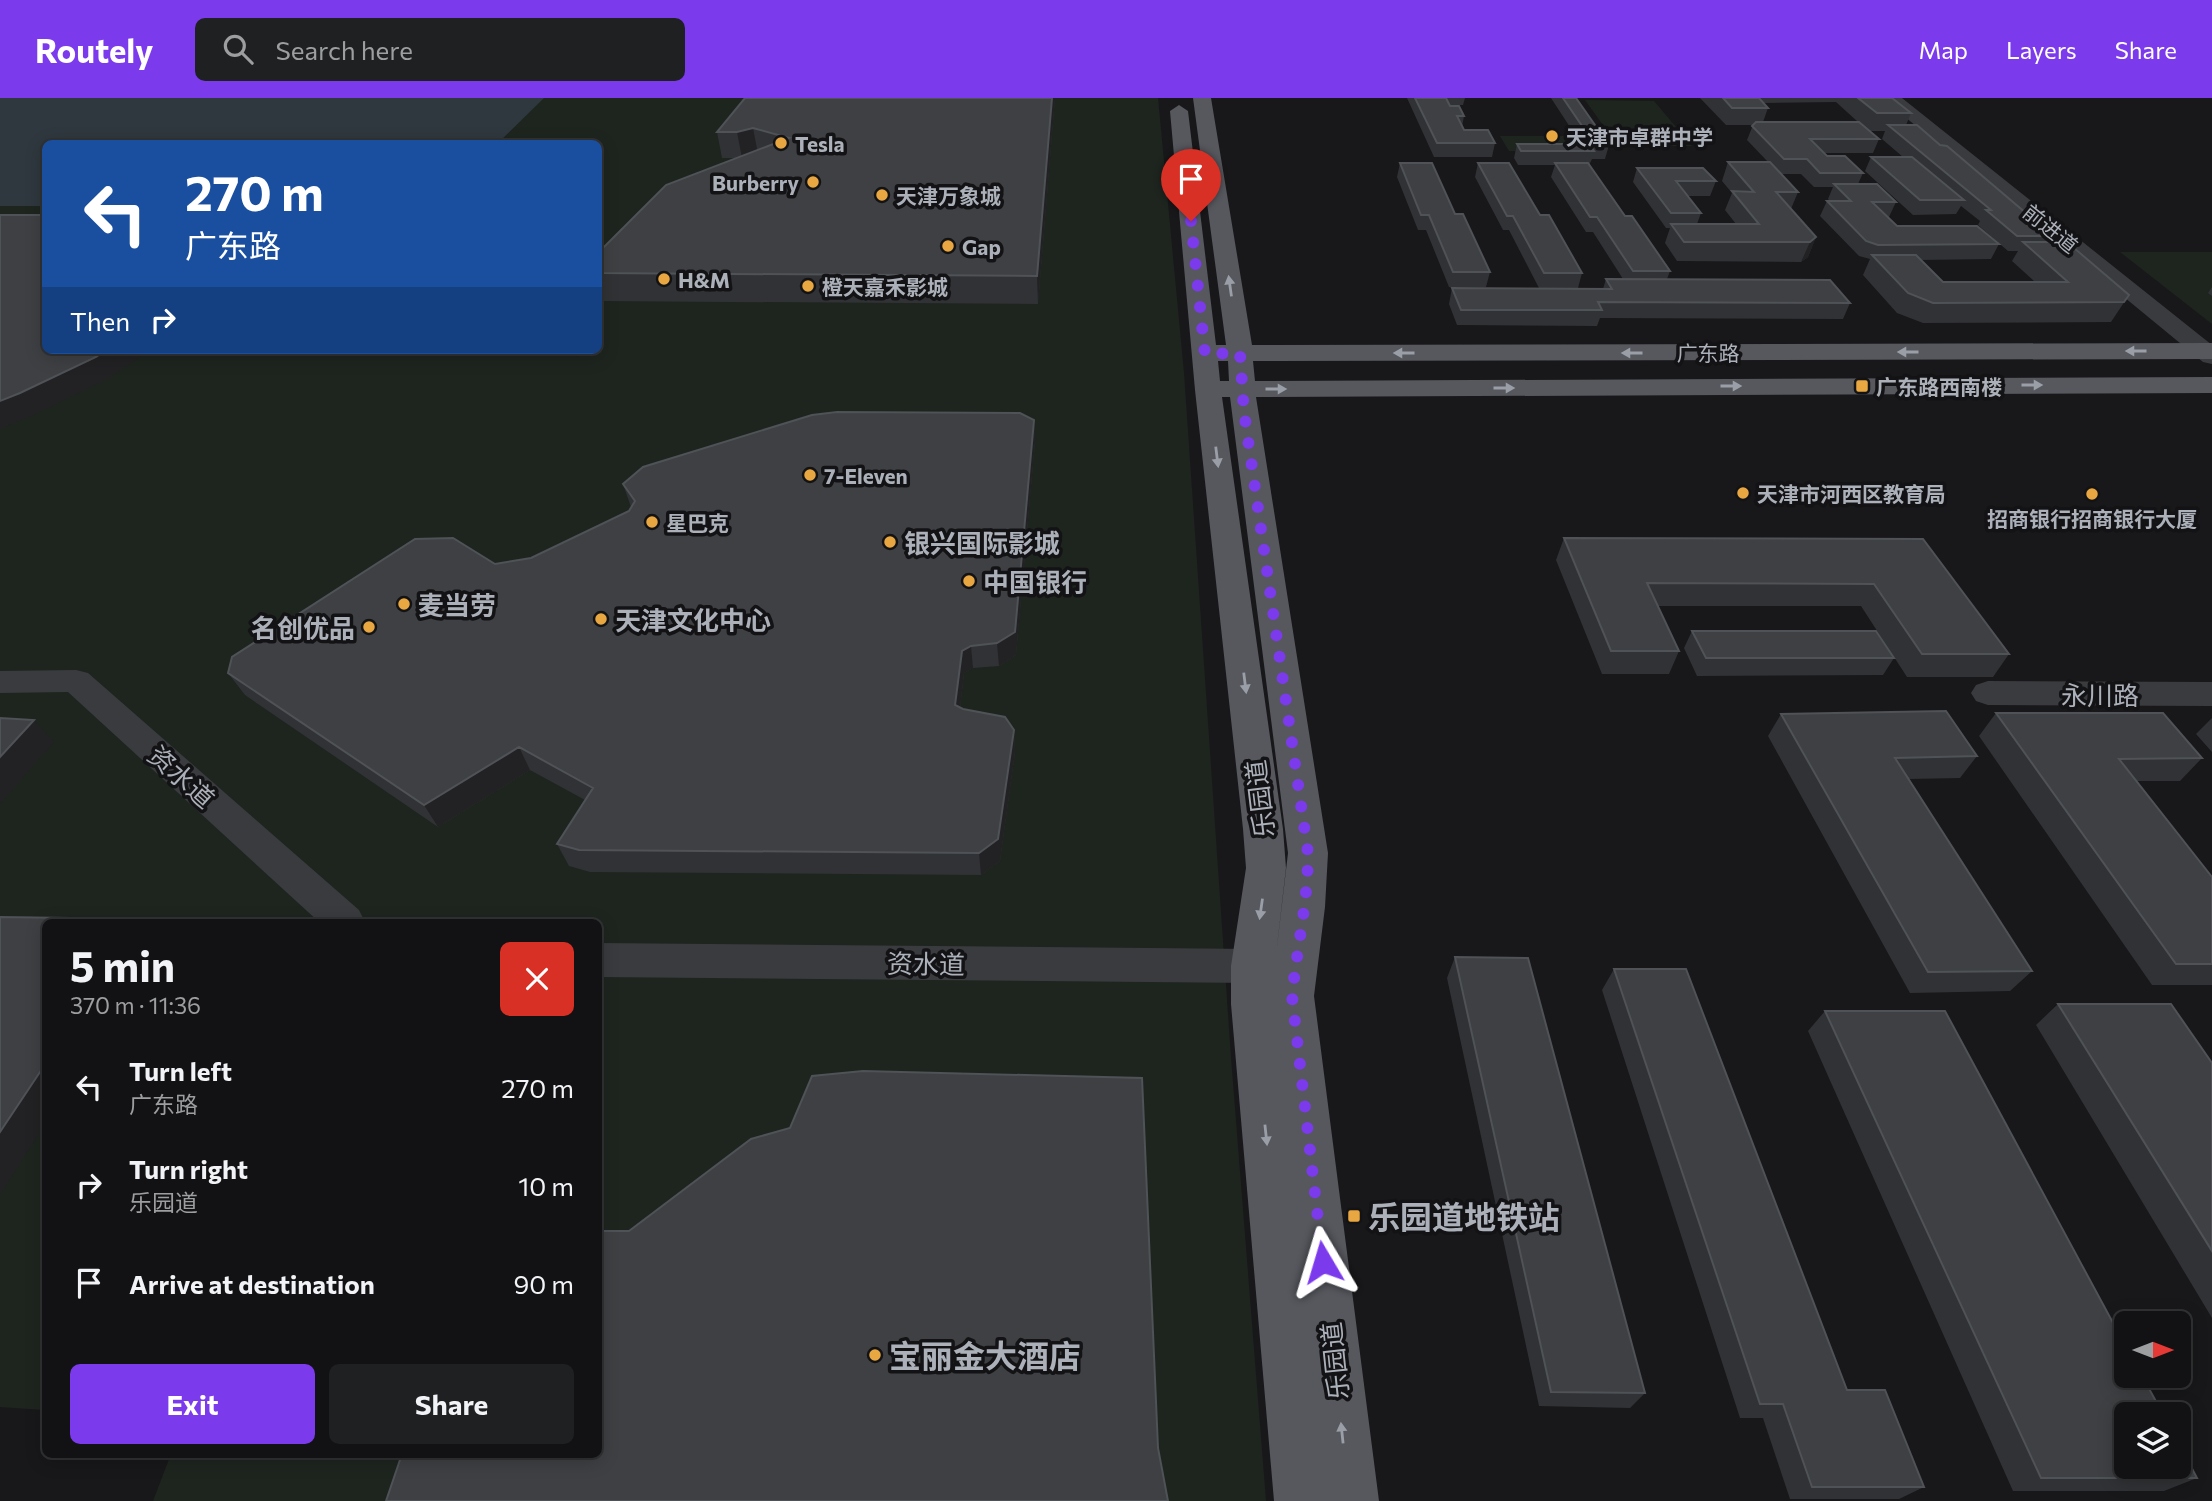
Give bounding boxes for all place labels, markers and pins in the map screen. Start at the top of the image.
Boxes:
place label: 天津市卓群中学 [1566,124,1713,149]
marker: 天津市卓群中学 [1544,128,1560,144]
place label: Tesla [795,131,845,156]
marker: Tesla [773,135,789,151]
pin [1161,149,1221,221]
place label: Burberry [712,170,799,195]
marker: Burberry [805,174,821,190]
place label: 天津万象城 [896,183,1001,208]
marker: 天津万象城 [874,187,890,203]
place label: Gap [962,234,1001,259]
marker: Gap [940,238,956,254]
place label: H&M [678,267,730,292]
marker: H&M [656,271,672,287]
place label: 橙天嘉禾影城 [822,274,948,299]
marker: 橙天嘉禾影城 [800,278,816,294]
place label: 广东路西南楼 [1876,374,2002,399]
marker: 广东路西南楼 [1854,378,1870,394]
place label: 7-Eleven [824,463,908,488]
marker: 7-Eleven [802,467,818,483]
place label: 天津市河西区教育局 [1757,481,1946,506]
marker: 天津市河西区教育局 [1735,485,1751,501]
marker: 招商银行招商银行大厦 [2084,486,2100,502]
place label: 招商银行招商银行大厦 [1987,506,2197,531]
place label: 星巴克 [666,510,729,535]
marker: 星巴克 [644,514,660,530]
place label: 银兴国际影城 [904,527,1060,558]
marker: 银兴国际影城 [882,534,898,550]
place label: 中国银行 [983,566,1087,597]
marker: 中国银行 [961,573,977,589]
place label: 麦当劳 [418,589,496,620]
marker: 麦当劳 [396,596,412,612]
place label: 天津文化中心 [615,604,771,635]
marker: 天津文化中心 [593,611,609,627]
place label: 名创优品 [251,612,355,643]
marker: 名创优品 [361,619,377,635]
place label: 乐园道地铁站 [1368,1196,1560,1236]
marker: 乐园道地铁站 [1346,1208,1362,1224]
place label: 宝丽金大酒店 [889,1335,1081,1375]
marker: 宝丽金大酒店 [867,1347,883,1363]

